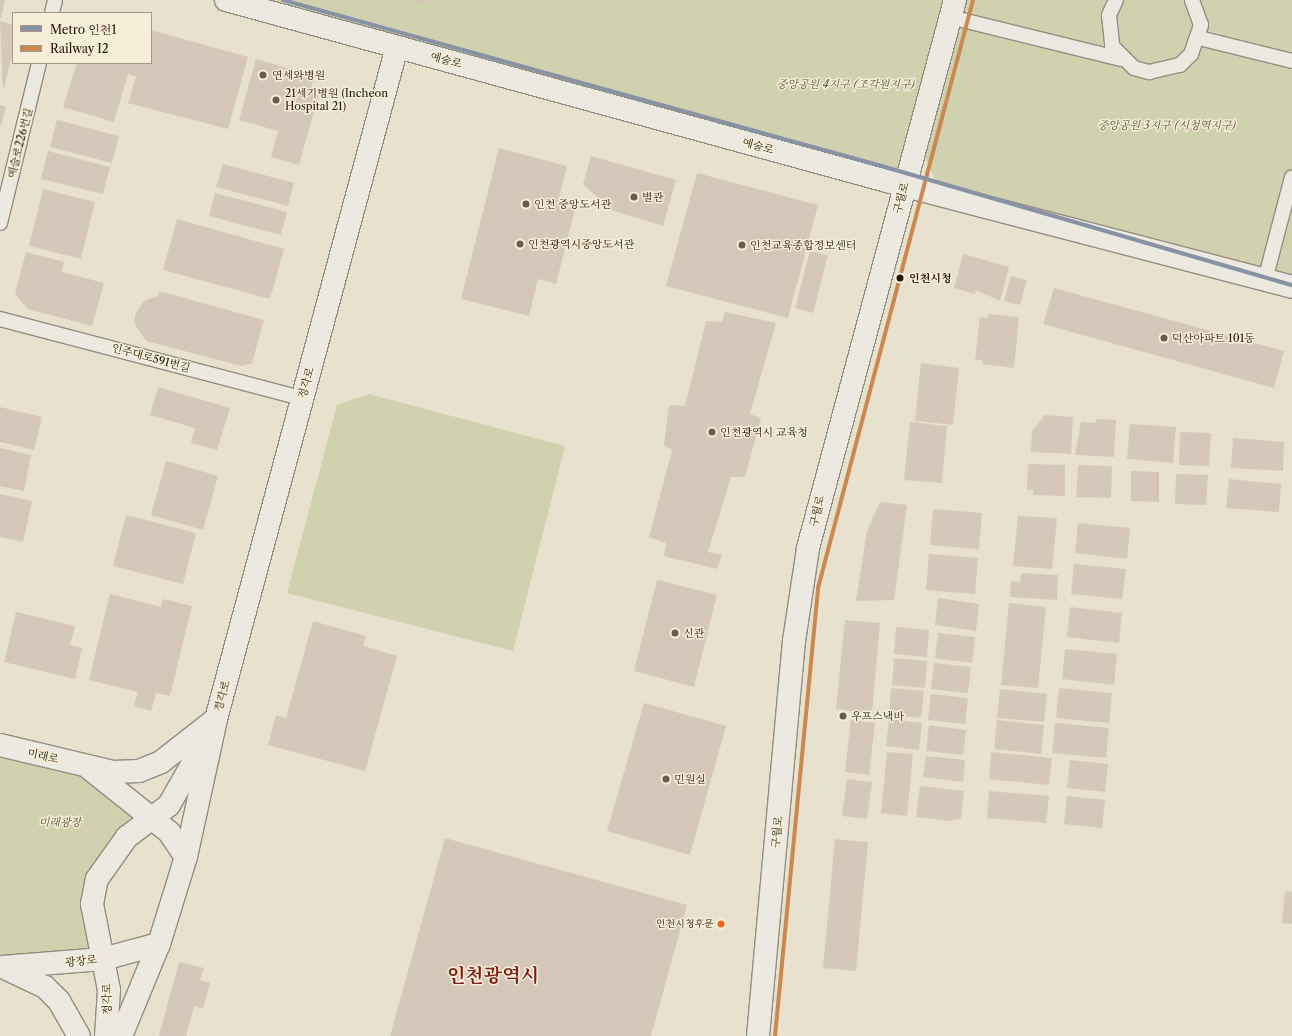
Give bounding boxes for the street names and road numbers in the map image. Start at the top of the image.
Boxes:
street label: 예술로 [429,49,463,71]
street label: 예술로226번길 [5,106,35,180]
street label: 예술로 [741,135,775,157]
street label: 구월로 [890,181,912,215]
street label: 인주대로591번길 [110,341,192,375]
street label: 정각로 [295,366,317,400]
street label: 구월로 [807,494,827,528]
street label: 정각로 [211,679,233,713]
street label: 미래로 [26,746,60,766]
street label: 구월로 [769,816,785,848]
street label: 광장로 [64,953,98,969]
street label: 정각로 [100,983,114,1015]

